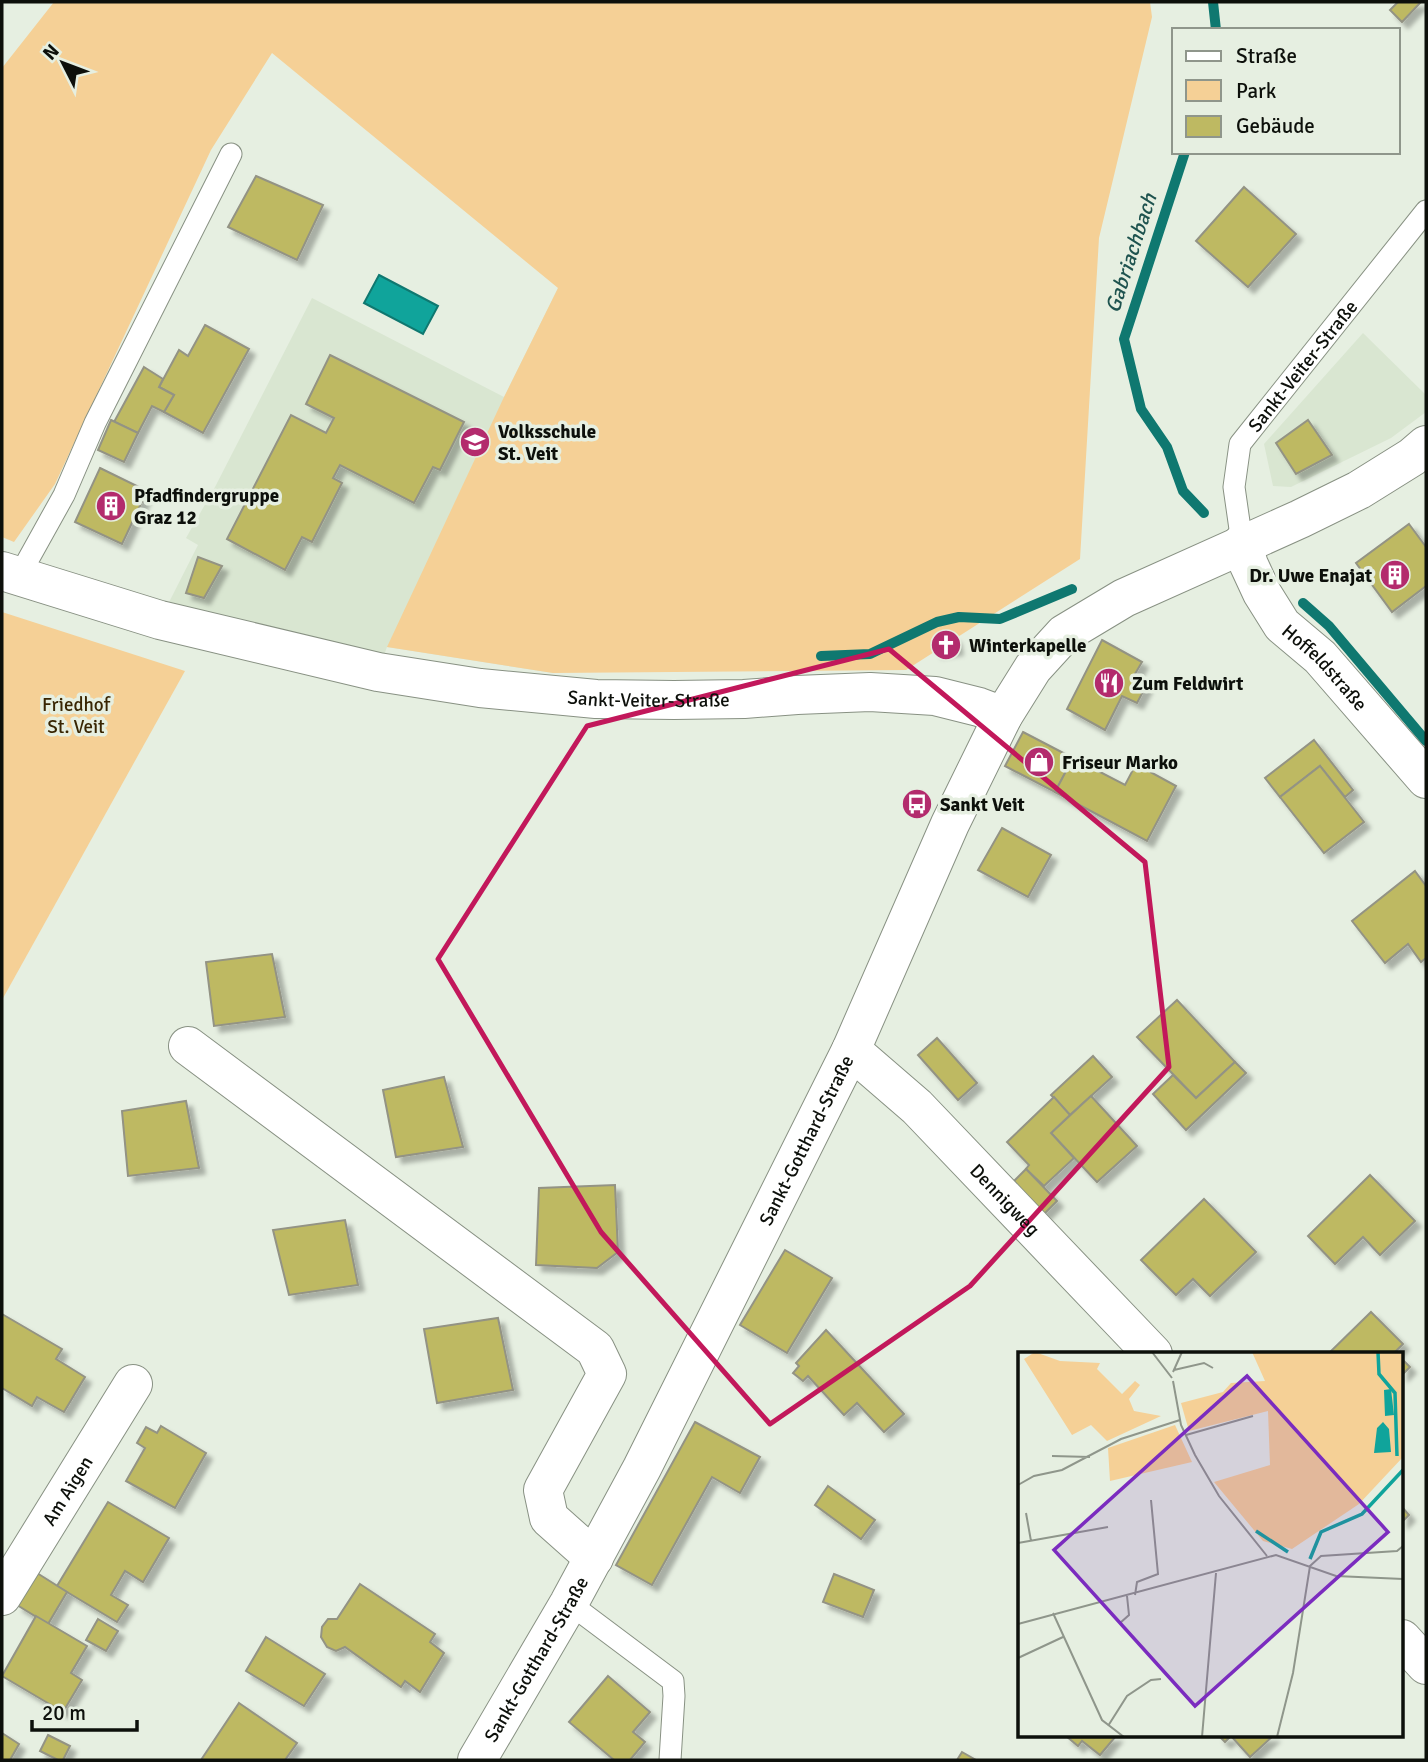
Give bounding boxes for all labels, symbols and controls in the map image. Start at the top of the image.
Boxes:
north arrow [28,28,98,98]
legend [1172,28,1400,154]
text: N [38,39,64,65]
text: Straße [1236,43,1297,69]
text: Park [1236,78,1277,104]
text: Gebäude [1236,113,1315,139]
water label: Gabriachbach [1099,190,1163,316]
street label: Sankt-Veiter-Straße [1243,296,1363,437]
place label: Volksschule St. Veit [498,420,596,466]
school or university icon: Volksschule St. Veit [458,425,492,459]
place label: Pfadfindergruppe Graz 12 [134,484,279,530]
building icon: Pfadfindergruppe Graz 12 [94,489,128,523]
building icon: Dr. Uwe Enajat [1378,558,1412,592]
place label: Dr. Uwe Enajat [1249,564,1372,588]
street label: Hoffeldstraße [1277,619,1372,716]
church icon: Winterkapelle [929,628,963,662]
place label: Winterkapelle [969,634,1086,658]
restaurant icon: Zum Feldwirt [1092,666,1126,700]
place label: Zum Feldwirt [1132,672,1243,696]
street label: Sankt-Veiter-Straße [567,685,730,713]
park label: Friedhof St. Veit [42,693,112,739]
shop icon: Friseur Marko [1022,745,1056,779]
place label: Friseur Marko [1062,751,1178,775]
bus stop icon: Sankt Veit [900,787,934,821]
place label: Sankt Veit [940,793,1025,817]
street label: Sankt-Gotthard-Straße [754,1051,859,1230]
street label: Dennigweg [965,1159,1045,1241]
inset map [1018,1352,1404,1738]
street label: Am Aigen [37,1452,99,1530]
street label: Sankt-Gotthard-Straße [479,1572,594,1746]
scale bar [32,1688,136,1732]
text: 20 m [42,1700,86,1726]

